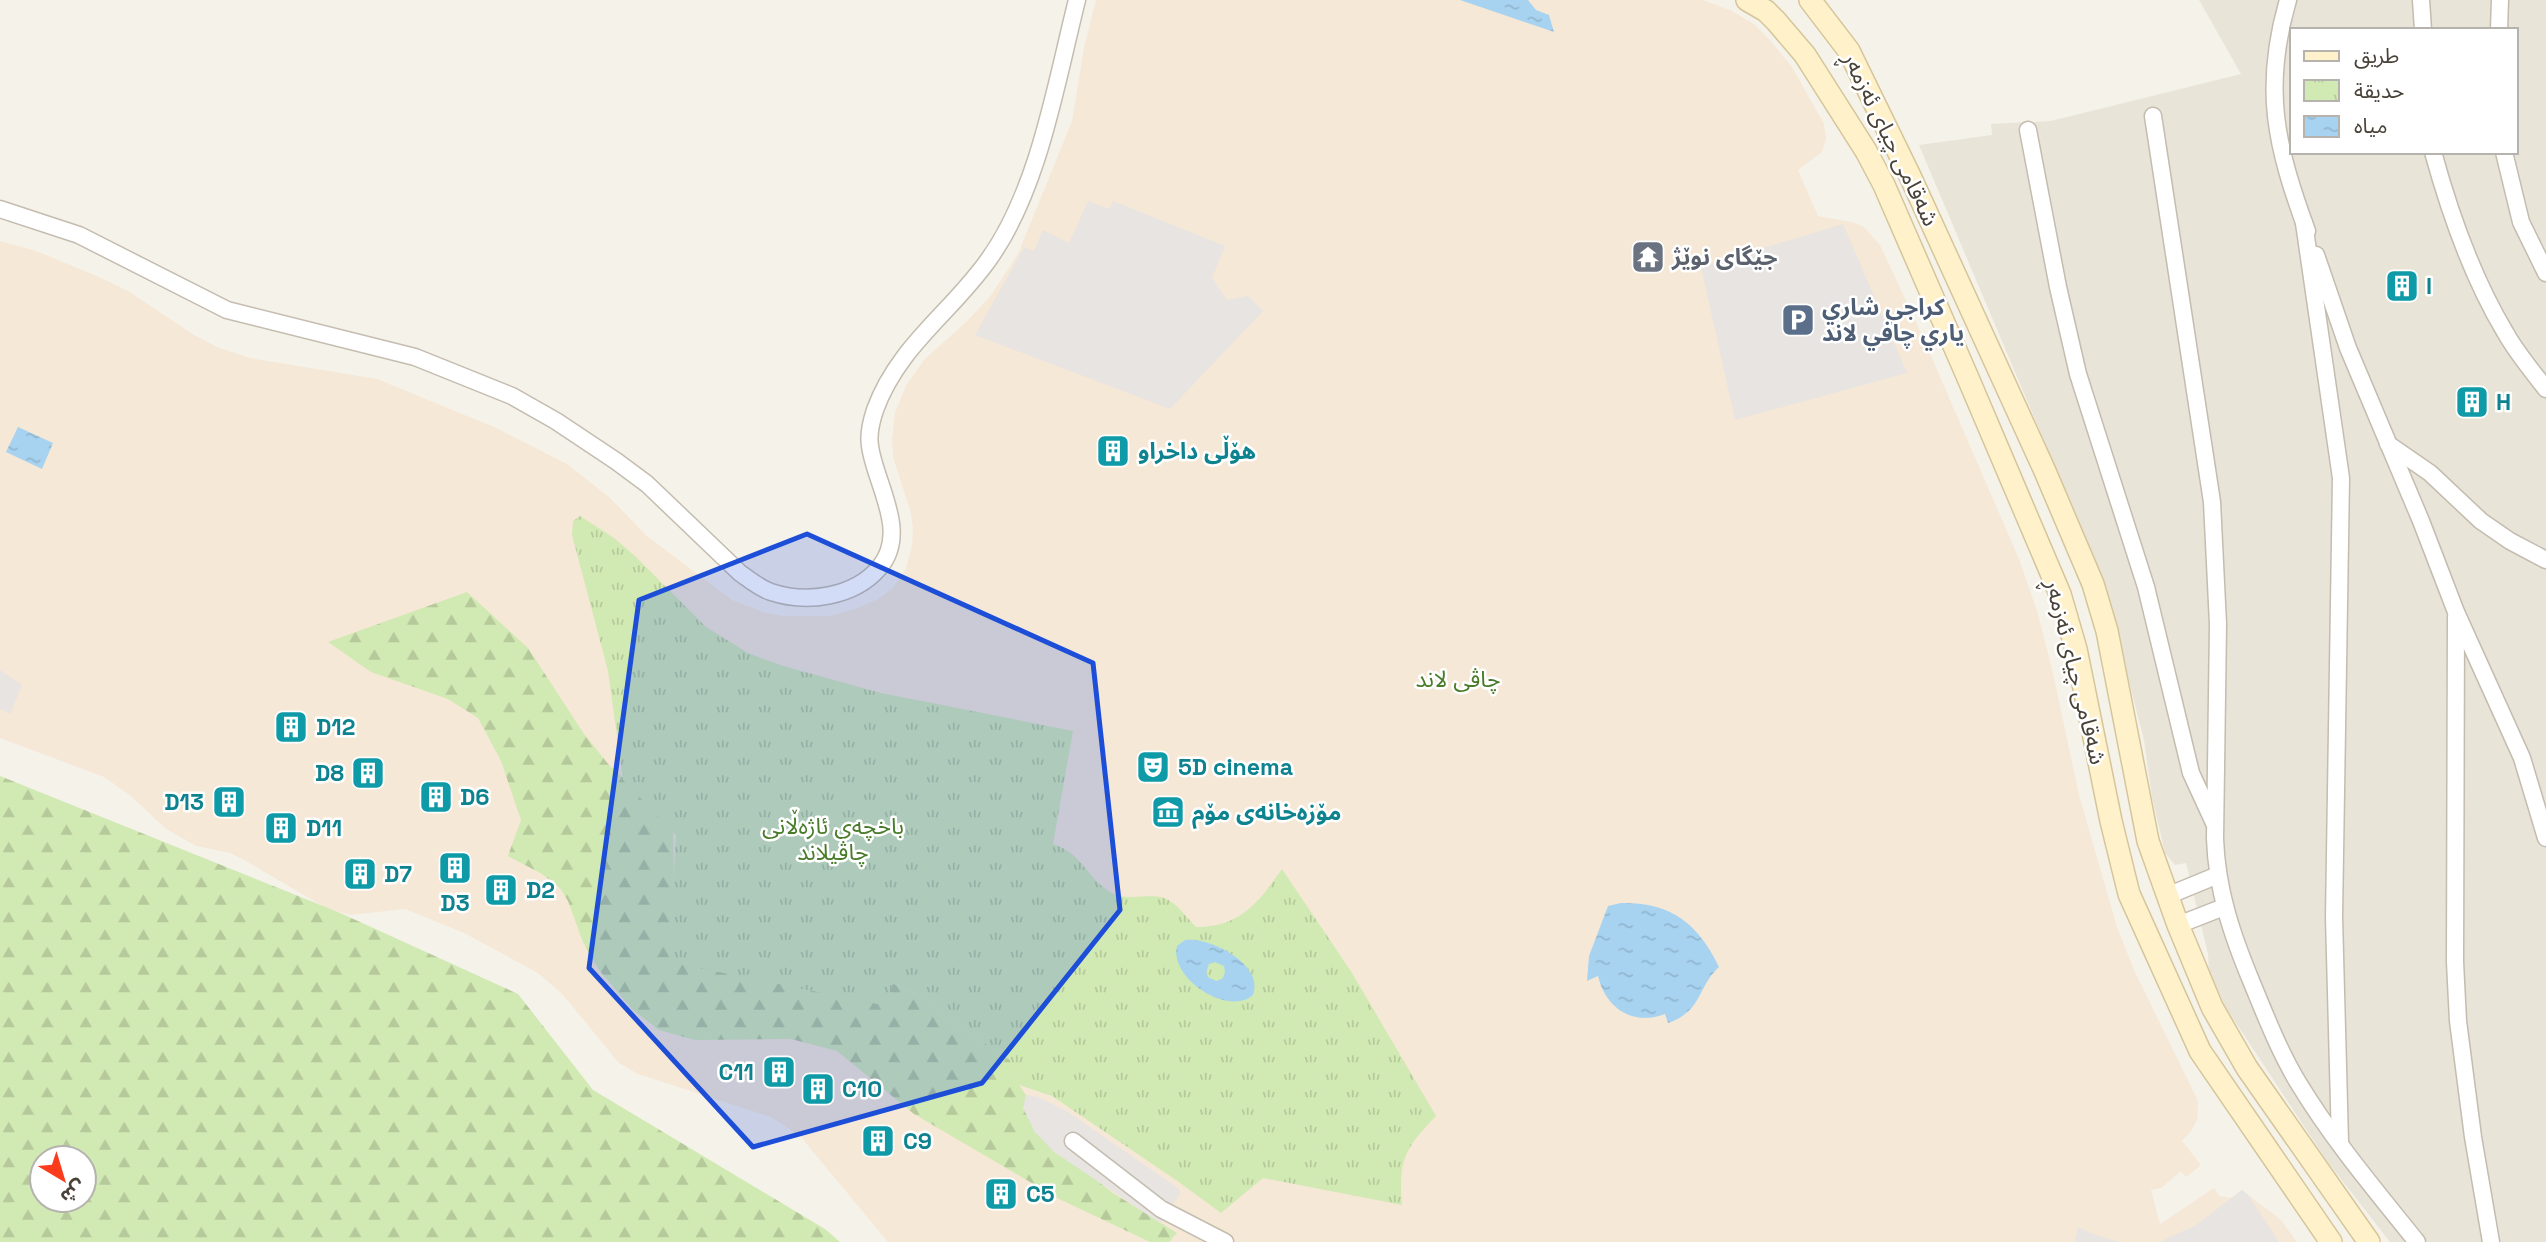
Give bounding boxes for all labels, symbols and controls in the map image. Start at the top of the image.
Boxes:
legend [2290,28,2518,154]
text: طريق [2354,42,2399,69]
street label: شەقامی چیای ئەزمەڕ [1832,46,1946,233]
text: حديقة [2354,77,2404,104]
text: مياه [2354,112,2387,139]
temple icon: جێگای نوێژ [1629,238,1667,276]
place label: جێگای نوێژ [1671,242,1778,272]
building icon: I [2383,267,2421,305]
place label: I [2426,271,2432,301]
place label: كراجي شاري ياري چافي لاند [1822,292,1964,351]
parking icon: كراجي شاري ياري چافي لاند [1779,301,1817,339]
building icon: H [2453,383,2491,421]
place label: H [2496,387,2511,417]
building icon: هۆڵی داخراو [1094,432,1132,470]
place label: هۆڵی داخراو [1138,435,1256,466]
street label: شەقامی چیای ئەزمەڕ [2034,575,2114,769]
park label: چاڤی لاند [1415,664,1501,694]
building icon: D12 [272,708,310,746]
place label: D12 [316,712,355,742]
theatre icon: 5D cinema [1134,748,1172,786]
place label: 5D cinema [1178,752,1293,782]
building icon: D8 [349,754,387,792]
place label: D8 [315,758,344,788]
building icon: D6 [417,778,455,816]
place label: D6 [460,782,490,812]
building icon: D13 [210,783,248,821]
place label: D13 [164,787,204,817]
museum icon: مۆزەخانەی مۆم [1149,793,1187,831]
place label: مۆزەخانەی مۆم [1192,797,1341,830]
building icon: D11 [262,809,300,847]
park label: باخچەی ئاژەڵانی چاڤیلاند [762,809,904,867]
place label: D11 [306,813,342,843]
building icon: D3 [436,849,474,887]
building icon: D7 [341,855,379,893]
place label: D7 [384,859,412,889]
building icon: D2 [482,871,520,909]
place label: D2 [526,875,555,905]
place label: D3 [440,888,470,918]
building icon: C11 [760,1053,798,1091]
place label: C11 [718,1057,754,1087]
building icon: C10 [799,1070,837,1108]
place label: C10 [842,1074,882,1104]
building icon: C9 [859,1122,897,1160]
place label: C9 [903,1126,932,1156]
north arrow [28,1144,98,1214]
text: ش [55,1174,91,1210]
building icon: C5 [982,1175,1020,1213]
place label: C5 [1026,1179,1055,1209]

